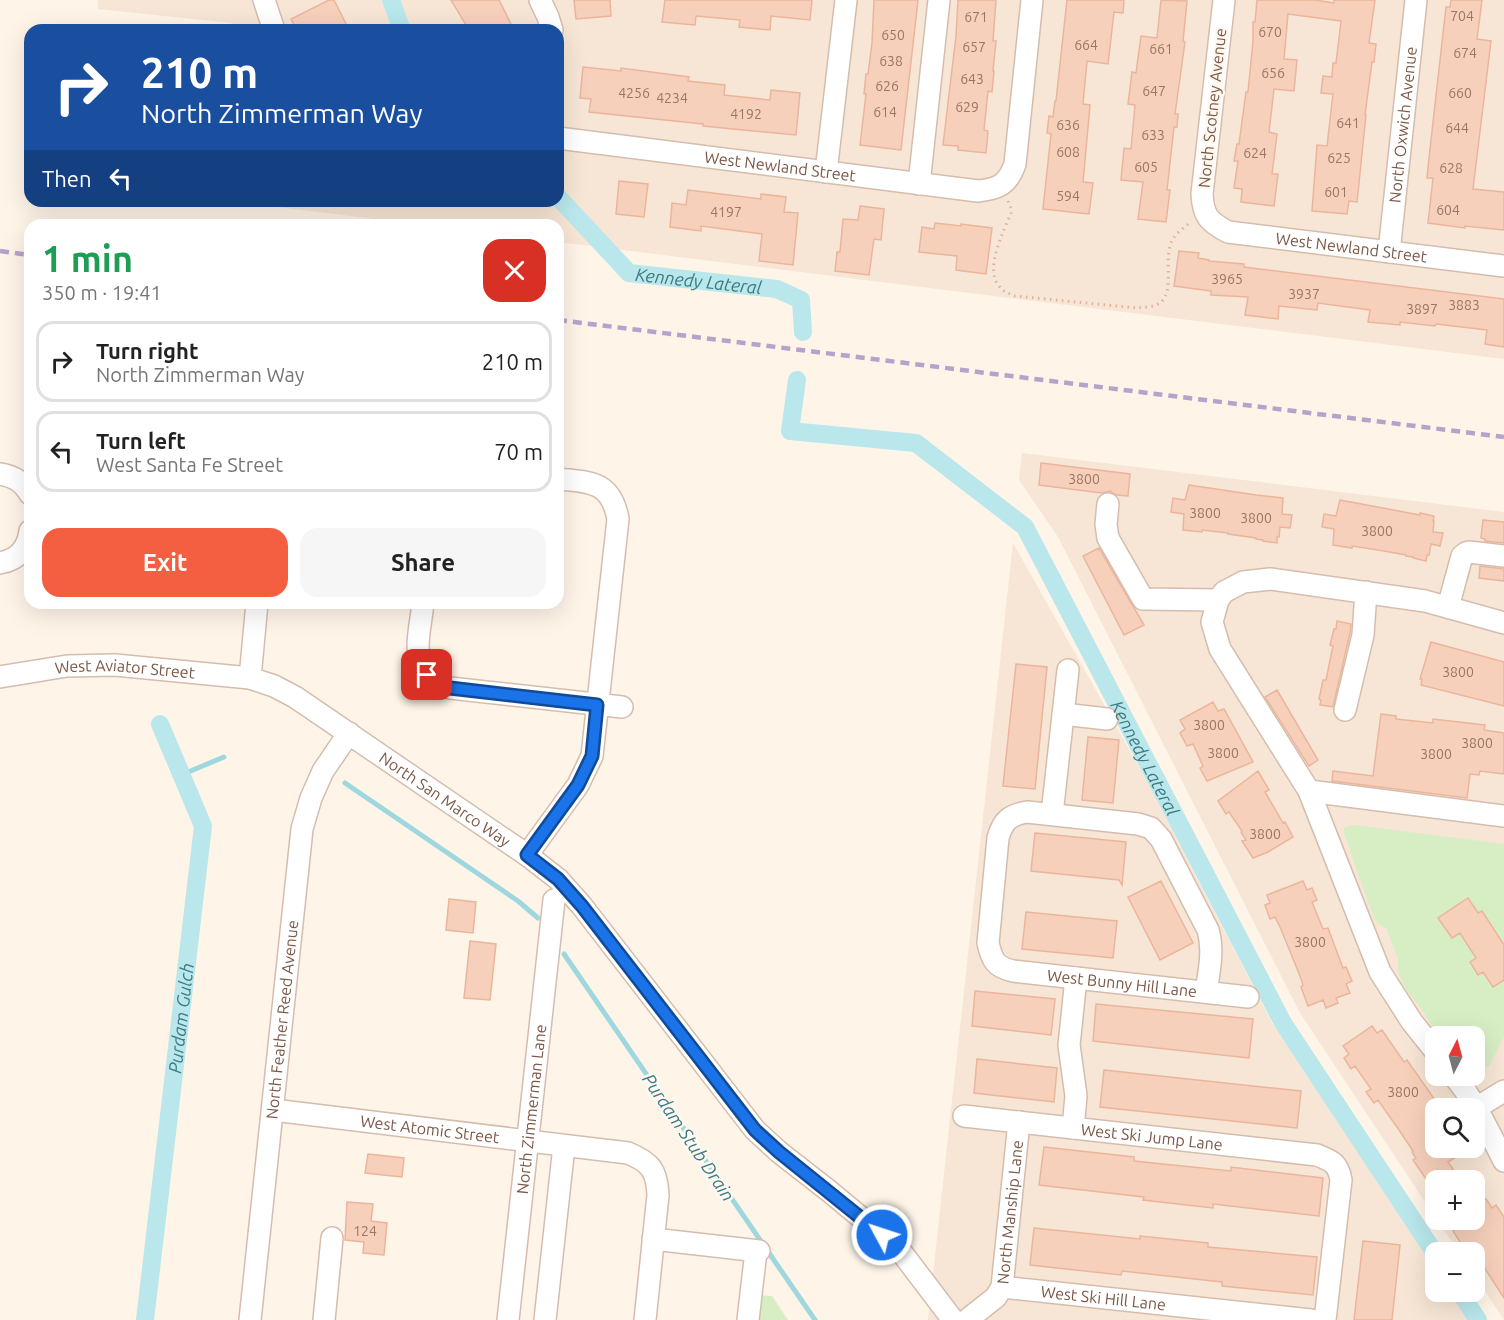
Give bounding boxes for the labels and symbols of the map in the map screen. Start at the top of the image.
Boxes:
house number: 704 [1450,8,1474,24]
house number: 671 [964,9,988,25]
house number: 670 [1258,24,1282,40]
house number: 650 [881,27,905,43]
street label: North Scotney Avenue [1195,27,1229,189]
house number: 664 [1074,37,1098,53]
house number: 657 [962,39,986,55]
house number: 661 [1149,41,1173,57]
house number: 674 [1453,45,1477,61]
street label: North Oxwich Avenue [1385,46,1420,204]
house number: 638 [879,53,903,69]
house number: 656 [1261,65,1285,81]
house number: 643 [960,71,984,87]
house number: 626 [875,78,899,94]
house number: 647 [1142,83,1166,99]
house number: 4256 [618,85,650,101]
house number: 660 [1448,85,1472,101]
house number: 4234 [656,90,688,106]
house number: 629 [955,99,979,115]
house number: 614 [873,104,897,120]
house number: 4192 [730,106,762,122]
house number: 641 [1336,115,1360,131]
house number: 636 [1056,117,1080,133]
house number: 644 [1445,120,1469,136]
house number: 633 [1141,127,1165,143]
house number: 608 [1056,144,1080,160]
house number: 624 [1243,145,1267,161]
street label: West Newland Street [703,148,858,185]
house number: 625 [1327,150,1351,166]
house number: 605 [1134,159,1158,175]
house number: 628 [1439,160,1463,176]
house number: 601 [1324,184,1348,200]
house number: 594 [1056,188,1080,204]
house number: 604 [1436,202,1460,218]
house number: 4197 [710,204,742,220]
street label: West Newland Street [1275,229,1429,266]
water label: Kennedy Lateral [634,264,763,297]
house number: 3965 [1211,271,1243,287]
house number: 3937 [1288,286,1320,302]
house number: 3883 [1448,297,1480,313]
house number: 3897 [1406,301,1438,317]
house number: 3800 [1068,471,1100,487]
house number: 3800 [1189,505,1221,521]
house number: 3800 [1240,510,1272,526]
house number: 3800 [1361,523,1393,539]
pin [401,649,452,700]
street label: West Aviator Street [54,656,197,682]
house number: 3800 [1442,664,1474,680]
water label: Kennedy Lateral [1107,697,1183,819]
house number: 3800 [1193,717,1225,733]
house number: 3800 [1461,735,1493,751]
house number: 3800 [1207,745,1239,761]
house number: 3800 [1420,746,1452,762]
street label: North San Marco Way [376,748,514,850]
house number: 3800 [1249,826,1281,842]
street label: North Feather Reed Avenue [262,919,301,1120]
house number: 3800 [1294,934,1326,950]
water label: Purdam Gulch [164,962,197,1074]
street label: West Bunny Hill Lane [1046,966,1198,1000]
street label: North Zimmerman Lane [513,1023,549,1195]
north arrow [1425,1026,1485,1086]
water label: Purdam Stub Drain [639,1069,739,1205]
house number: 3800 [1387,1084,1419,1100]
street label: West Atomic Street [359,1112,501,1146]
street label: West Ski Jump Lane [1080,1120,1224,1154]
street label: North Manship Lane [993,1139,1026,1285]
position arrow [850,1203,914,1267]
house number: 124 [353,1223,377,1239]
street label: West Ski Hill Lane [1040,1282,1167,1313]

